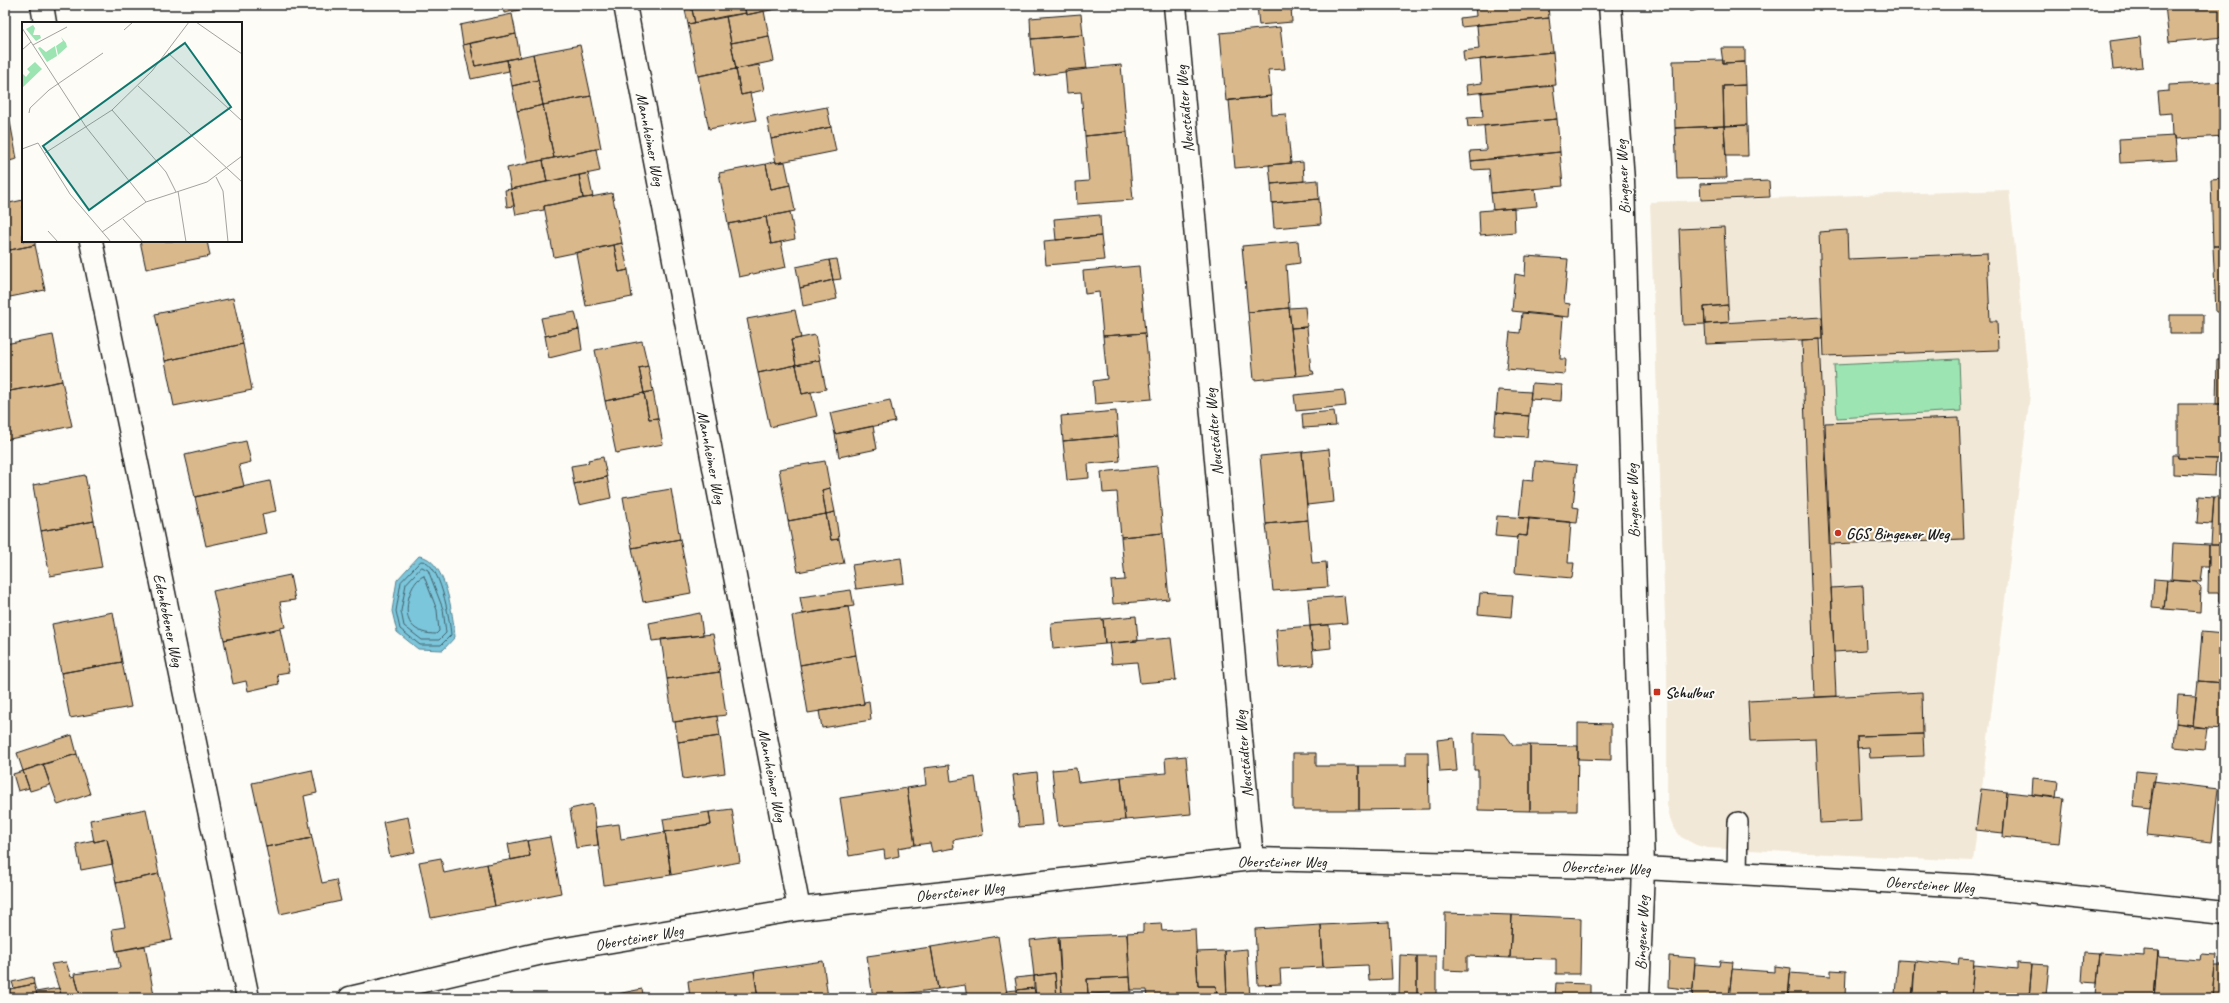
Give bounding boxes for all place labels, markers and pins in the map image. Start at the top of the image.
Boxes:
place label: GGS Bingener Weg [1846,524,1951,544]
marker: GGS Bingener Weg [1833,528,1843,538]
place label: Schulbus [1665,683,1716,703]
marker: Schulbus [1652,687,1662,697]

